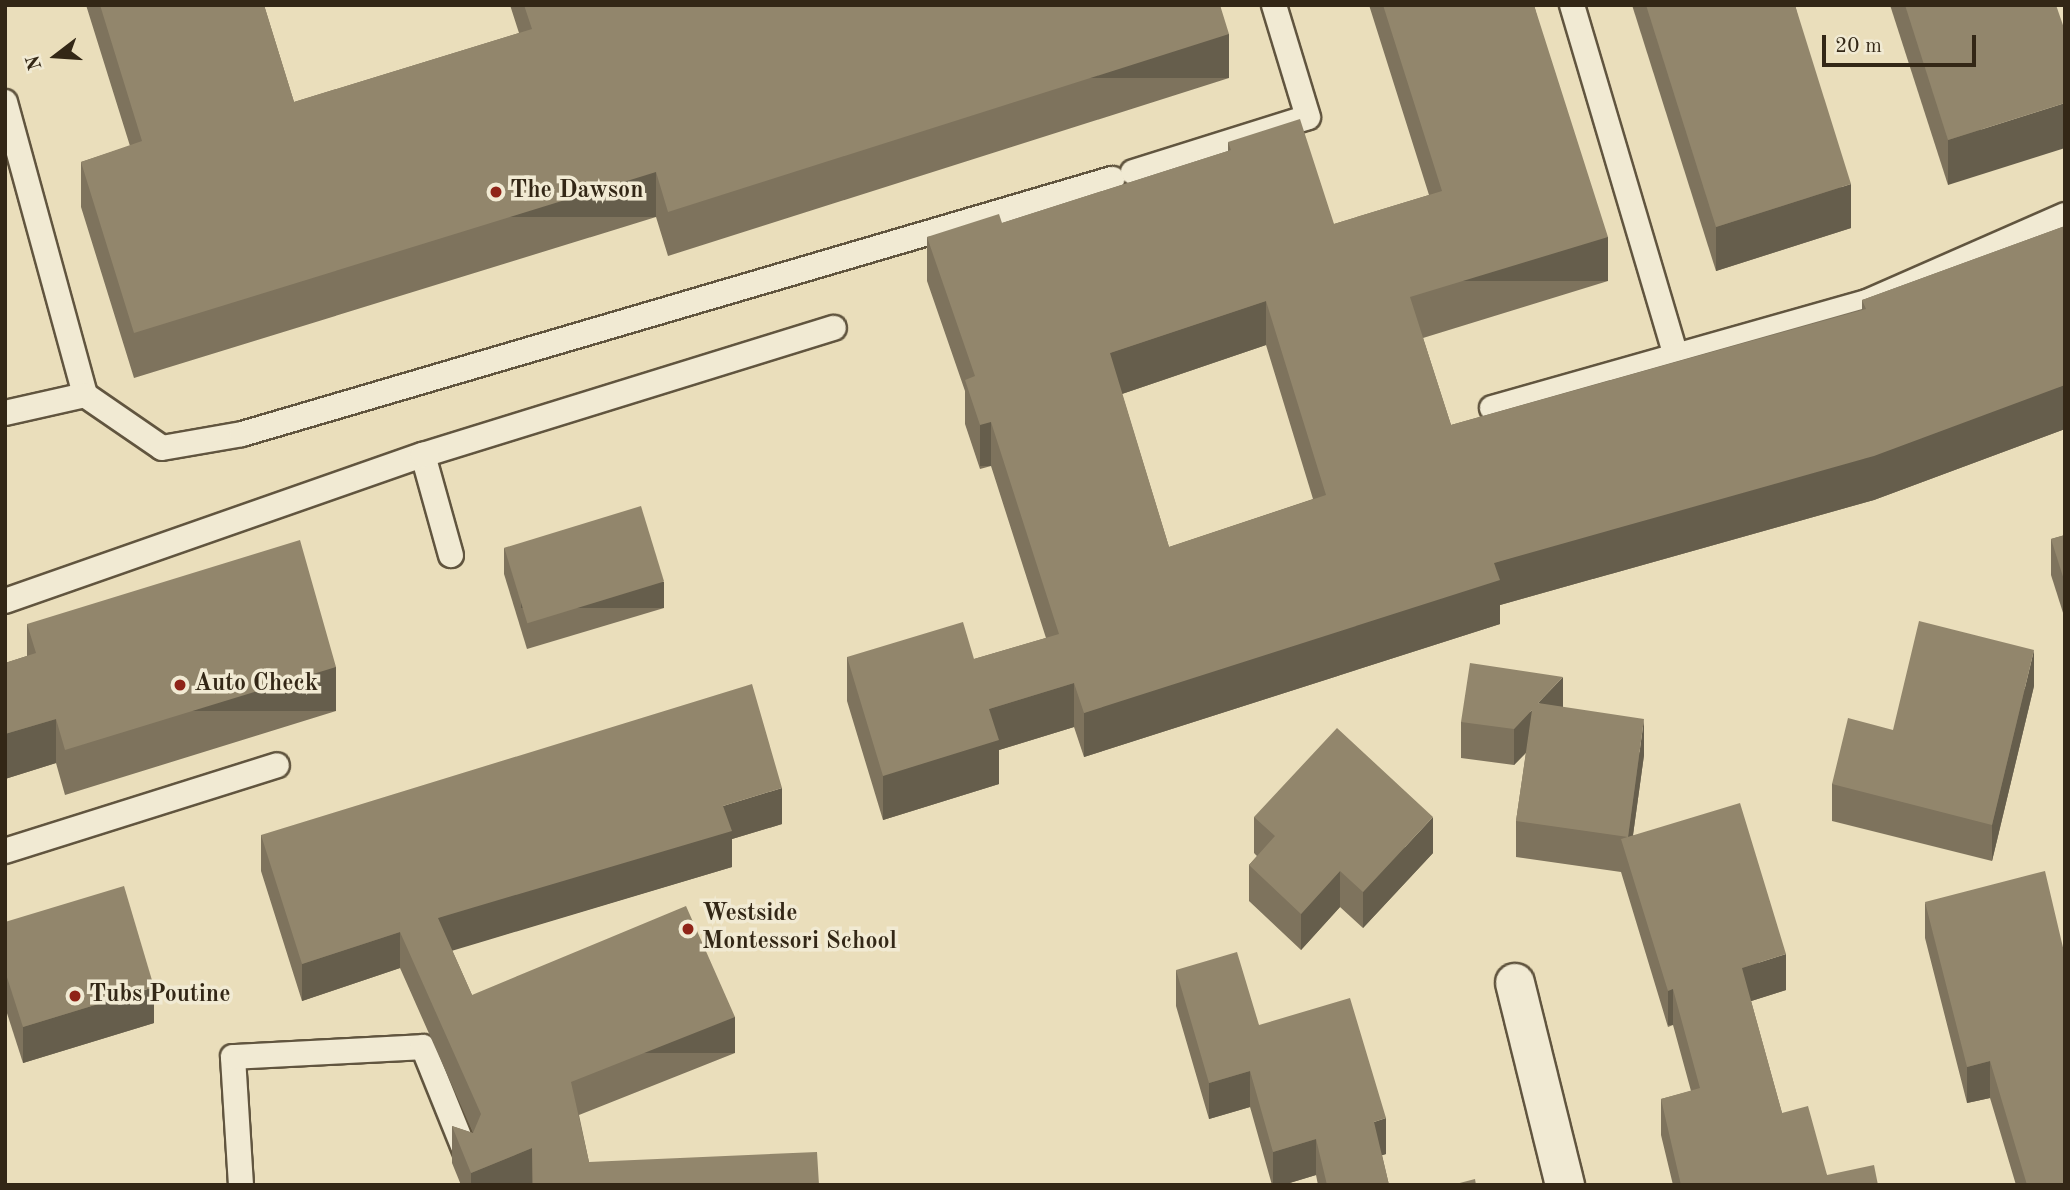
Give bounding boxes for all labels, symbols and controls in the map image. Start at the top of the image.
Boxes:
north arrow [21,21,91,91]
scale bar [1825,21,1979,65]
text: 20 m [1835,36,1882,57]
text: N [24,53,47,72]
place label: The Dawson [510,178,644,206]
marker: The Dawson [488,184,504,200]
place label: Auto Check [194,671,318,699]
marker: Auto Check [172,677,188,693]
place label: Westside Montessori School [702,901,897,957]
marker: Westside Montessori School [680,921,696,937]
place label: Tubs Poutine [89,982,231,1010]
marker: Tubs Poutine [67,988,83,1004]

